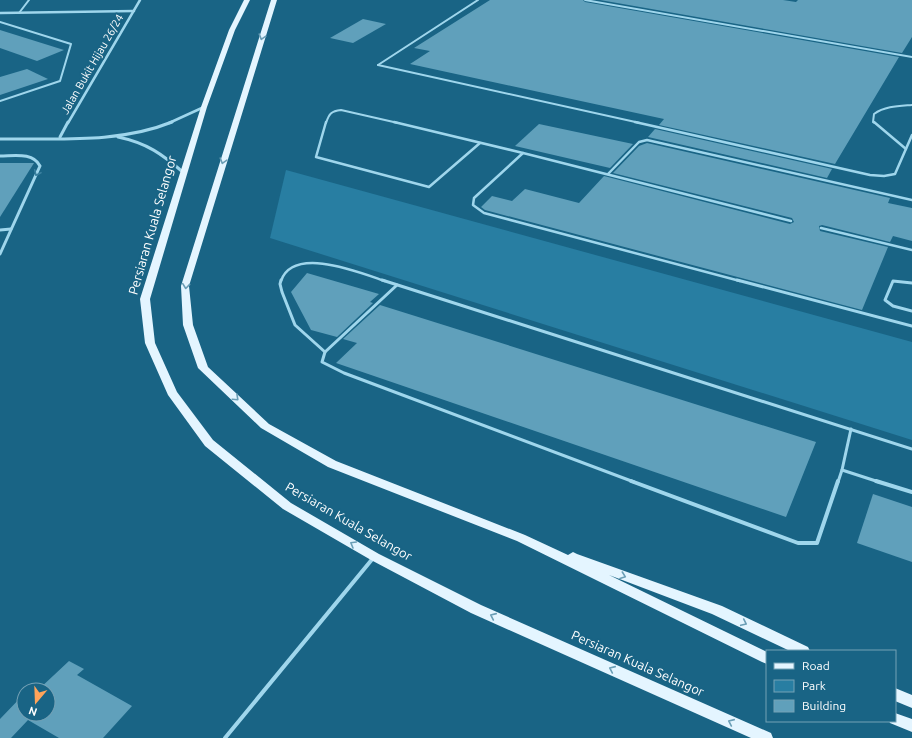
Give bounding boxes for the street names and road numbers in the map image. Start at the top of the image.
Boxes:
street label: Jalan Bukit Hijau 26/24 [59,12,125,116]
street label: Persiaran Kuala Selangor [125,154,179,296]
street label: Persiaran Kuala Selangor [283,479,415,563]
street label: Persiaran Kuala Selangor [570,627,707,699]

